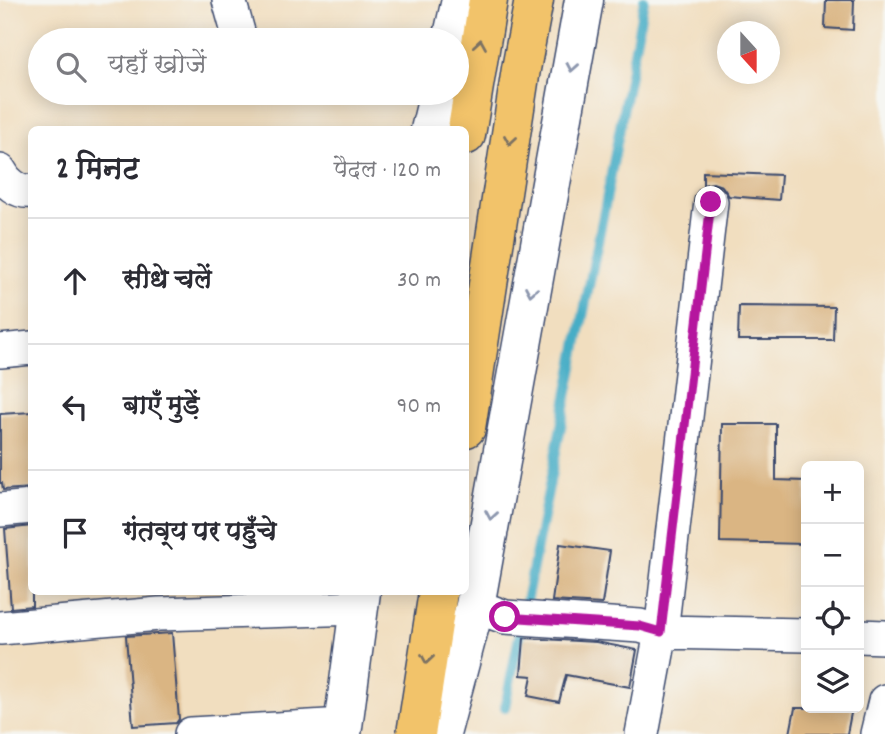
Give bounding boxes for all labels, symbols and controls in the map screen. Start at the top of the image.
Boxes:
north arrow [717,21,780,84]
search box [28,28,469,105]
one-way arrow [472,38,487,50]
icon: search [52,48,90,86]
text: यहाँ खोजें [108,48,206,85]
one-way arrow [565,61,580,73]
one-way arrow [503,134,518,146]
text: 2 मिनट [56,150,139,193]
text: पैदल · 120 m [334,155,441,188]
route end [695,186,726,217]
icon: ahead [56,262,94,300]
text: सीधे चलें [123,263,212,300]
text: 30 m [397,265,441,298]
one-way arrow [524,285,539,297]
icon: left [56,388,94,426]
text: बाएँ मुड़ें [123,389,200,426]
text: 90 m [397,391,441,424]
map controls [801,461,864,713]
button: + [801,461,864,524]
one-way arrow [484,509,499,521]
icon: arrive [56,514,94,552]
text: गंतव्य पर पहुँचे [123,515,277,552]
button: − [801,524,864,587]
button: locate [801,587,864,650]
route start [489,601,520,632]
button: layers [801,650,864,713]
one-way arrow [420,653,435,665]

